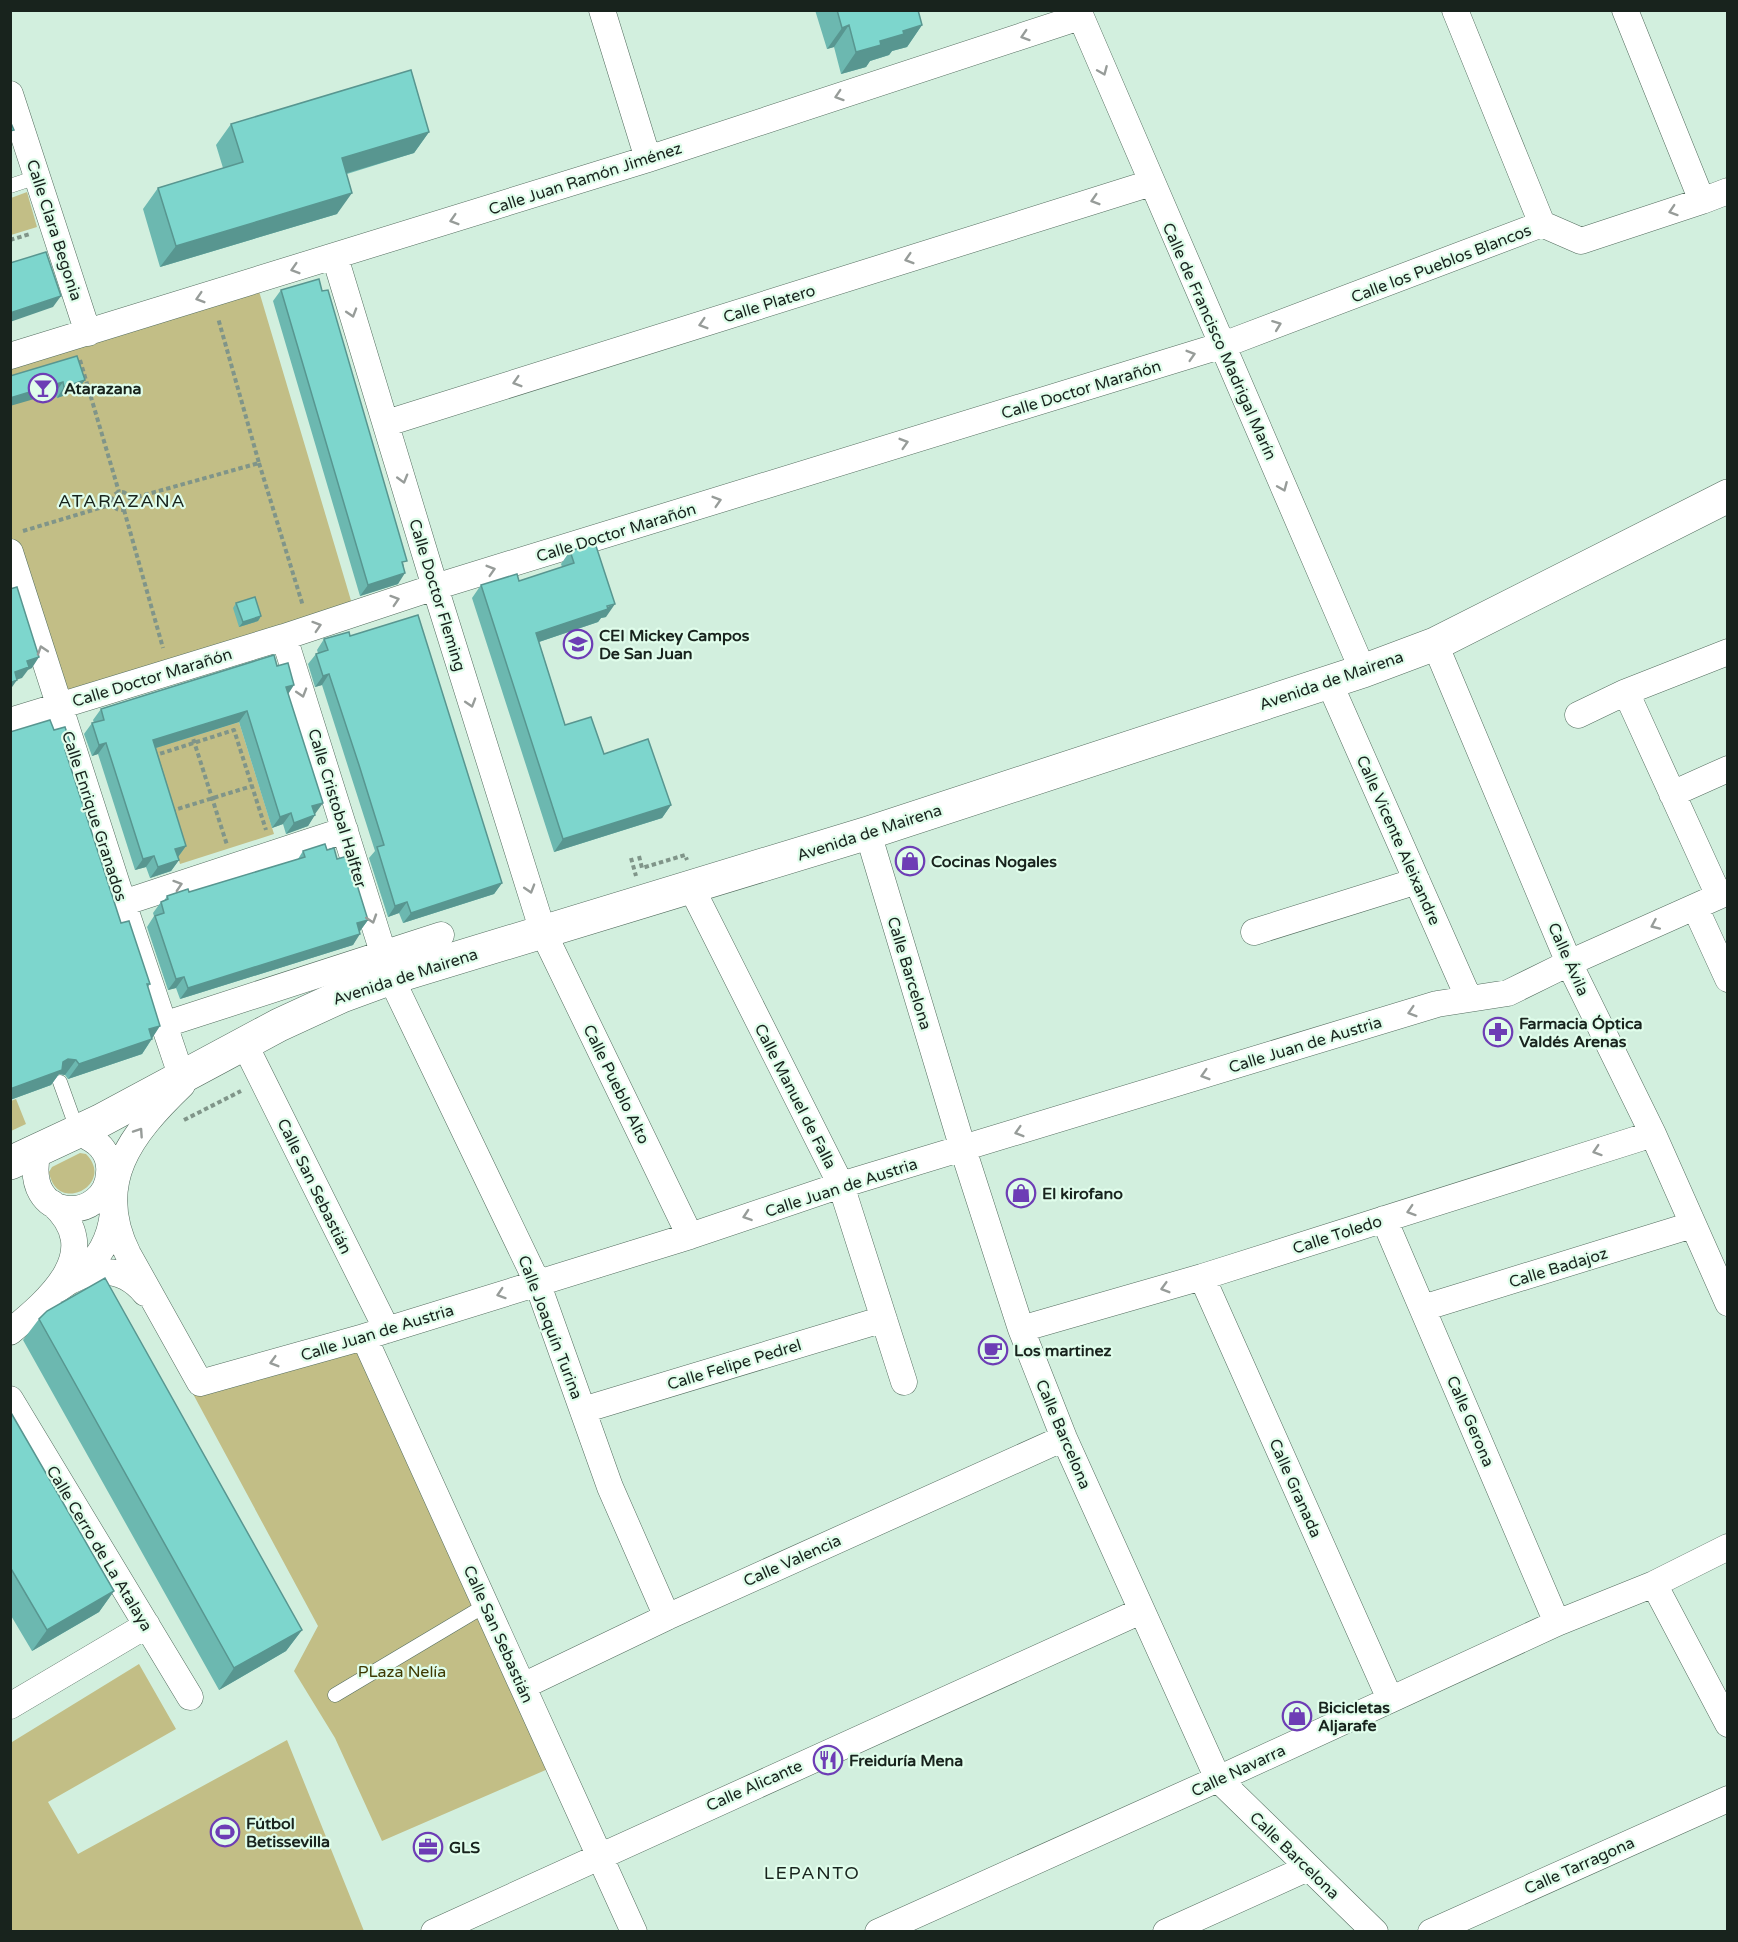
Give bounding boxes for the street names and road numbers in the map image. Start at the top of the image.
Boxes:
street label: Calle Juan Ramón Jiménez [486,138,685,220]
street label: Calle Clara Begonia [22,157,86,303]
street label: Calle de Francisco Madrigal Marín [1158,220,1281,463]
street label: Calle los Pueblos Blancos [1348,220,1534,308]
street label: Calle Platero [721,280,818,327]
street label: Calle Doctor Marañón [999,356,1164,424]
street label: Calle Doctor Marañón [534,499,699,567]
street label: Calle Doctor Fleming [404,517,470,674]
street label: Calle Doctor Marañón [70,644,235,712]
street label: Avenida de Mairena [1257,647,1406,715]
street label: Calle Cristobal Halfter [303,726,371,891]
street label: Calle Enrique Granados [57,729,131,904]
street label: Calle Vicente Aleixandre [1352,752,1445,928]
street label: Avenida de Mairena [794,800,944,866]
street label: Calle Barcelona [882,914,936,1032]
street label: Calle Ávila [1543,920,1593,999]
street label: Avenida de Mairena [330,944,480,1010]
street label: Calle Juan de Austria [1226,1012,1384,1078]
street label: Calle Manuel de Falla [750,1021,840,1172]
street label: Calle Pueblo Alto [579,1022,654,1147]
street label: Calle San Sebastián [273,1115,356,1258]
street label: Calle Juan de Austria [763,1154,920,1222]
street label: Calle Toledo [1290,1211,1384,1259]
street label: Calle Badajoz [1506,1243,1610,1292]
street label: Calle Joaquín Turina [513,1253,587,1402]
street label: Calle Juan de Austria [298,1300,456,1366]
street label: Calle Felipe Pedrel [665,1335,804,1395]
street label: Calle Gerona [1442,1373,1498,1470]
street label: Calle Barcelona [1031,1377,1095,1492]
street label: Calle Granada [1264,1436,1326,1541]
street label: Calle Cerro de La Atalaya [42,1462,157,1635]
street label: Calle Valencia [740,1530,844,1591]
street label: Calle San Sebastián [459,1563,537,1706]
street label: Calle Navarra [1188,1740,1289,1801]
street label: Calle Alicante [703,1756,806,1816]
street label: Calle Barcelona [1245,1808,1343,1904]
street label: Calle Tarragona [1521,1833,1638,1899]

